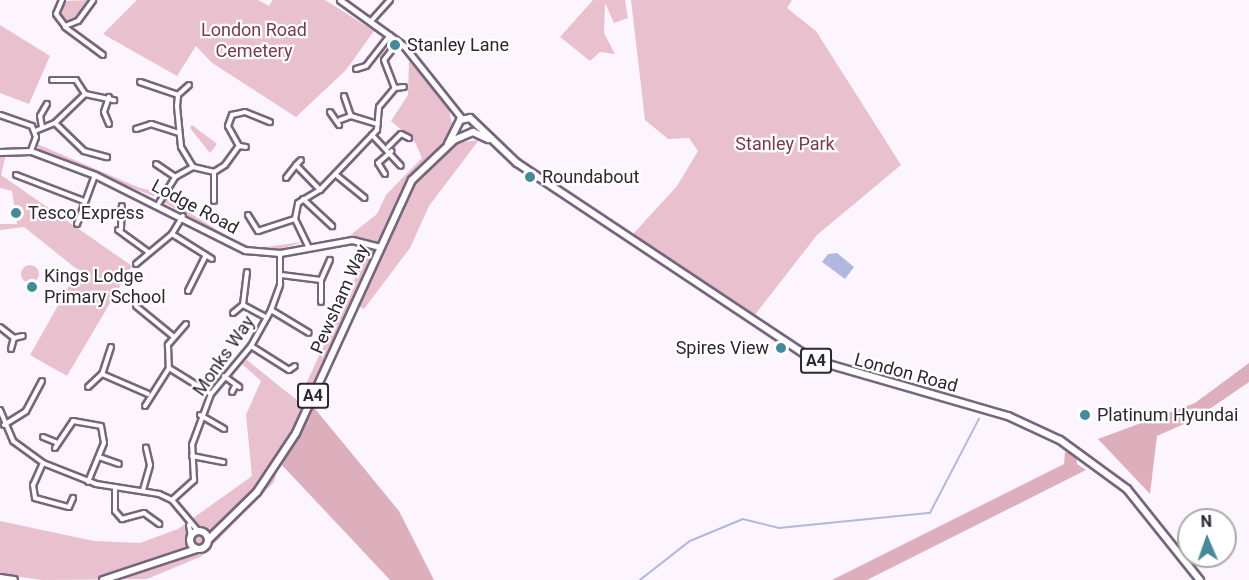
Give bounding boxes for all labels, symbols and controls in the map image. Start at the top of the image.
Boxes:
park label: London Road Cemetery [201,20,307,63]
place label: Stanley Lane [407,34,509,56]
marker: Stanley Lane [388,38,402,52]
park label: Stanley Park [735,133,835,155]
place label: Roundabout [542,166,639,188]
marker: Roundabout [523,170,537,184]
street label: Lodge Road [148,175,242,239]
place label: Tesco Express [28,202,144,224]
marker: Tesco Express [9,206,23,220]
street label: Pewsham Way [306,241,374,357]
place label: Kings Lodge Primary School [44,266,166,308]
marker: Kings Lodge Primary School [25,280,39,294]
street label: Monks Way [189,312,259,400]
place label: Spires View [676,337,769,359]
marker: Spires View [774,341,788,355]
road number: A4 [800,348,832,374]
street label: London Road [852,349,960,397]
road number: A4 [296,383,330,409]
place label: Platinum Hyundai [1097,404,1238,426]
marker: Platinum Hyundai [1078,408,1092,422]
north arrow [1177,508,1237,568]
text: N [1200,512,1212,531]

